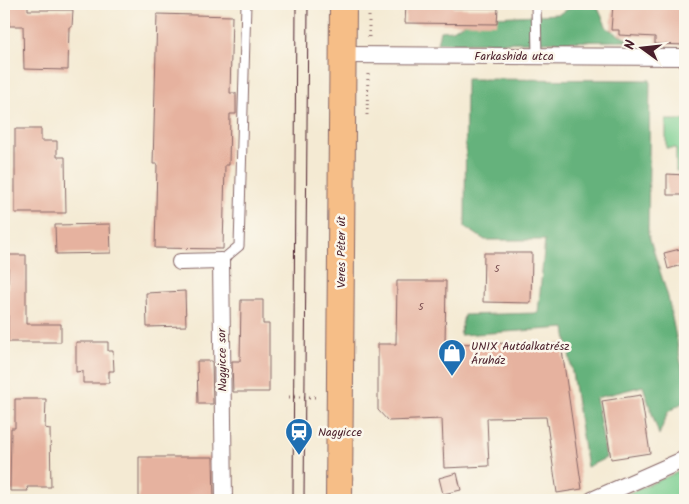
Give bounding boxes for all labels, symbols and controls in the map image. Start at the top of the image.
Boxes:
north arrow [616,22,666,72]
text: N [619,38,642,52]
street label: Farkashida utca [474,47,554,66]
street label: Veres Péter út [332,216,351,288]
house number: 5 [494,261,500,277]
house number: 5 [418,299,424,315]
street label: Nagyicce sor [212,327,233,392]
place label: UNIX Autóalkatrész Áruház [471,337,570,370]
shop icon: UNIX Autóalkatrész Áruház [437,338,467,377]
station icon: Nagyicce [284,417,314,456]
place label: Nagyicce [318,423,363,442]

